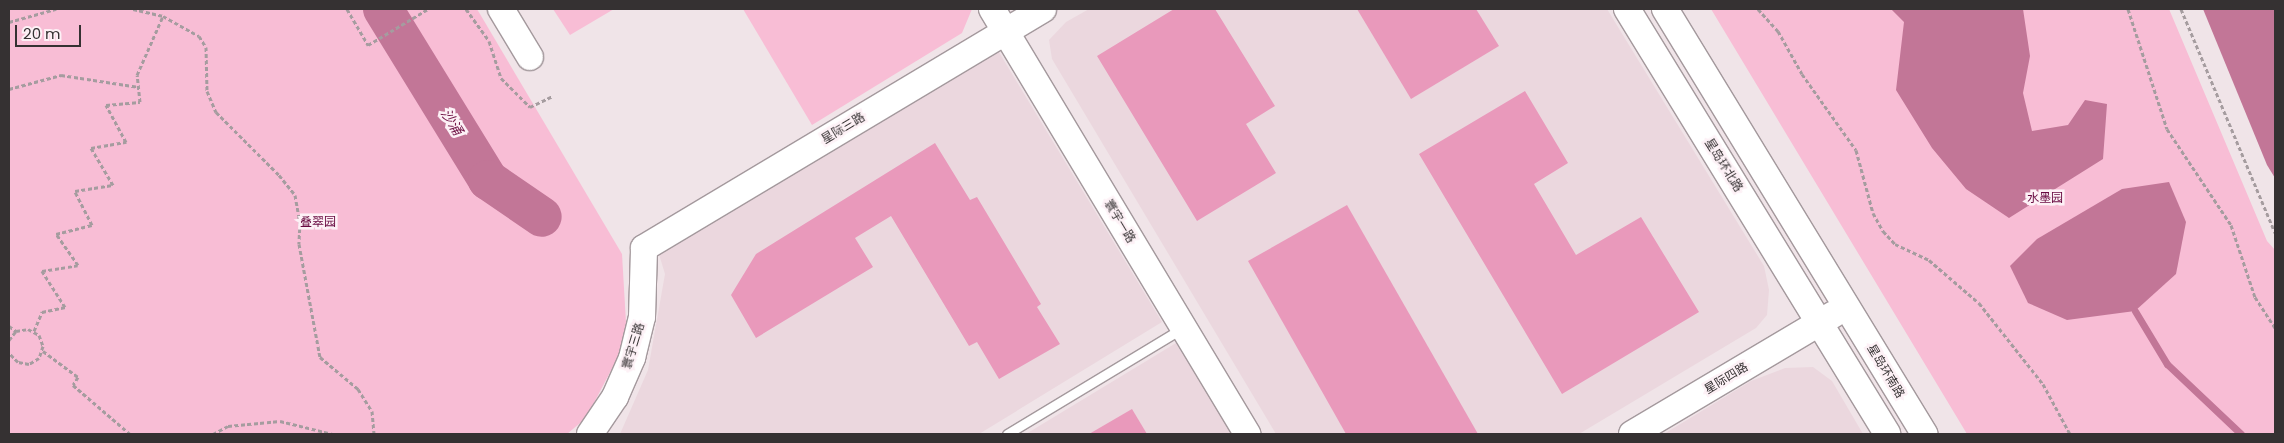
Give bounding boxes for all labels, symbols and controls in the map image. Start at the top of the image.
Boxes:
scale bar [18,15,84,47]
text: 20 m [23,23,61,44]
water label: 沙涌 [437,106,467,138]
street label: 星际三路 [819,109,867,147]
street label: 星岛环北路 [1702,136,1746,194]
park label: 水墨园 [2027,191,2063,205]
street label: 寰宇一路 [1101,197,1139,245]
park label: 叠翠园 [300,215,336,229]
street label: 寰宇三路 [619,321,647,371]
street label: 星岛环南路 [1864,342,1908,400]
street label: 星际四路 [1702,359,1750,397]

